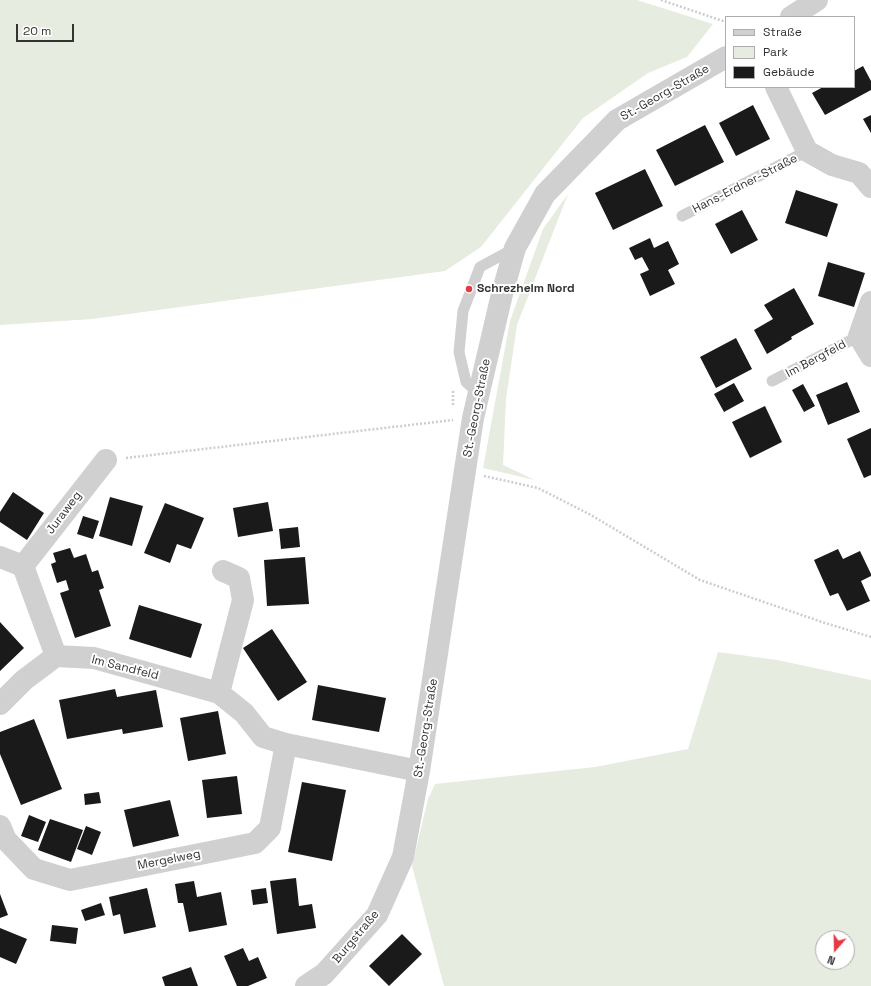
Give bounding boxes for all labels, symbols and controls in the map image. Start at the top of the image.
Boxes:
scale bar [18,16,76,42]
legend [725,16,855,88]
text: 20 m [23,23,51,39]
text: Straße [763,24,802,40]
text: Park [763,44,788,60]
street label: St.-Georg-Straße [618,62,712,124]
text: Gebäude [763,64,815,80]
street label: Hans-Erdner-Straße [690,151,800,217]
place label: Schrezheim Nord [477,282,575,296]
marker: Schrezheim Nord [464,284,474,294]
street label: Im Bergfeld [783,337,849,381]
street label: St.-Georg-Straße [460,358,494,458]
street label: Juraweg [43,489,85,537]
street label: Im Sandfeld [90,653,160,683]
street label: St.-Georg-Straße [411,677,441,779]
street label: Mergelweg [136,847,202,873]
street label: Burgstraße [330,908,382,966]
north arrow [815,930,855,970]
text: N [825,952,837,968]

